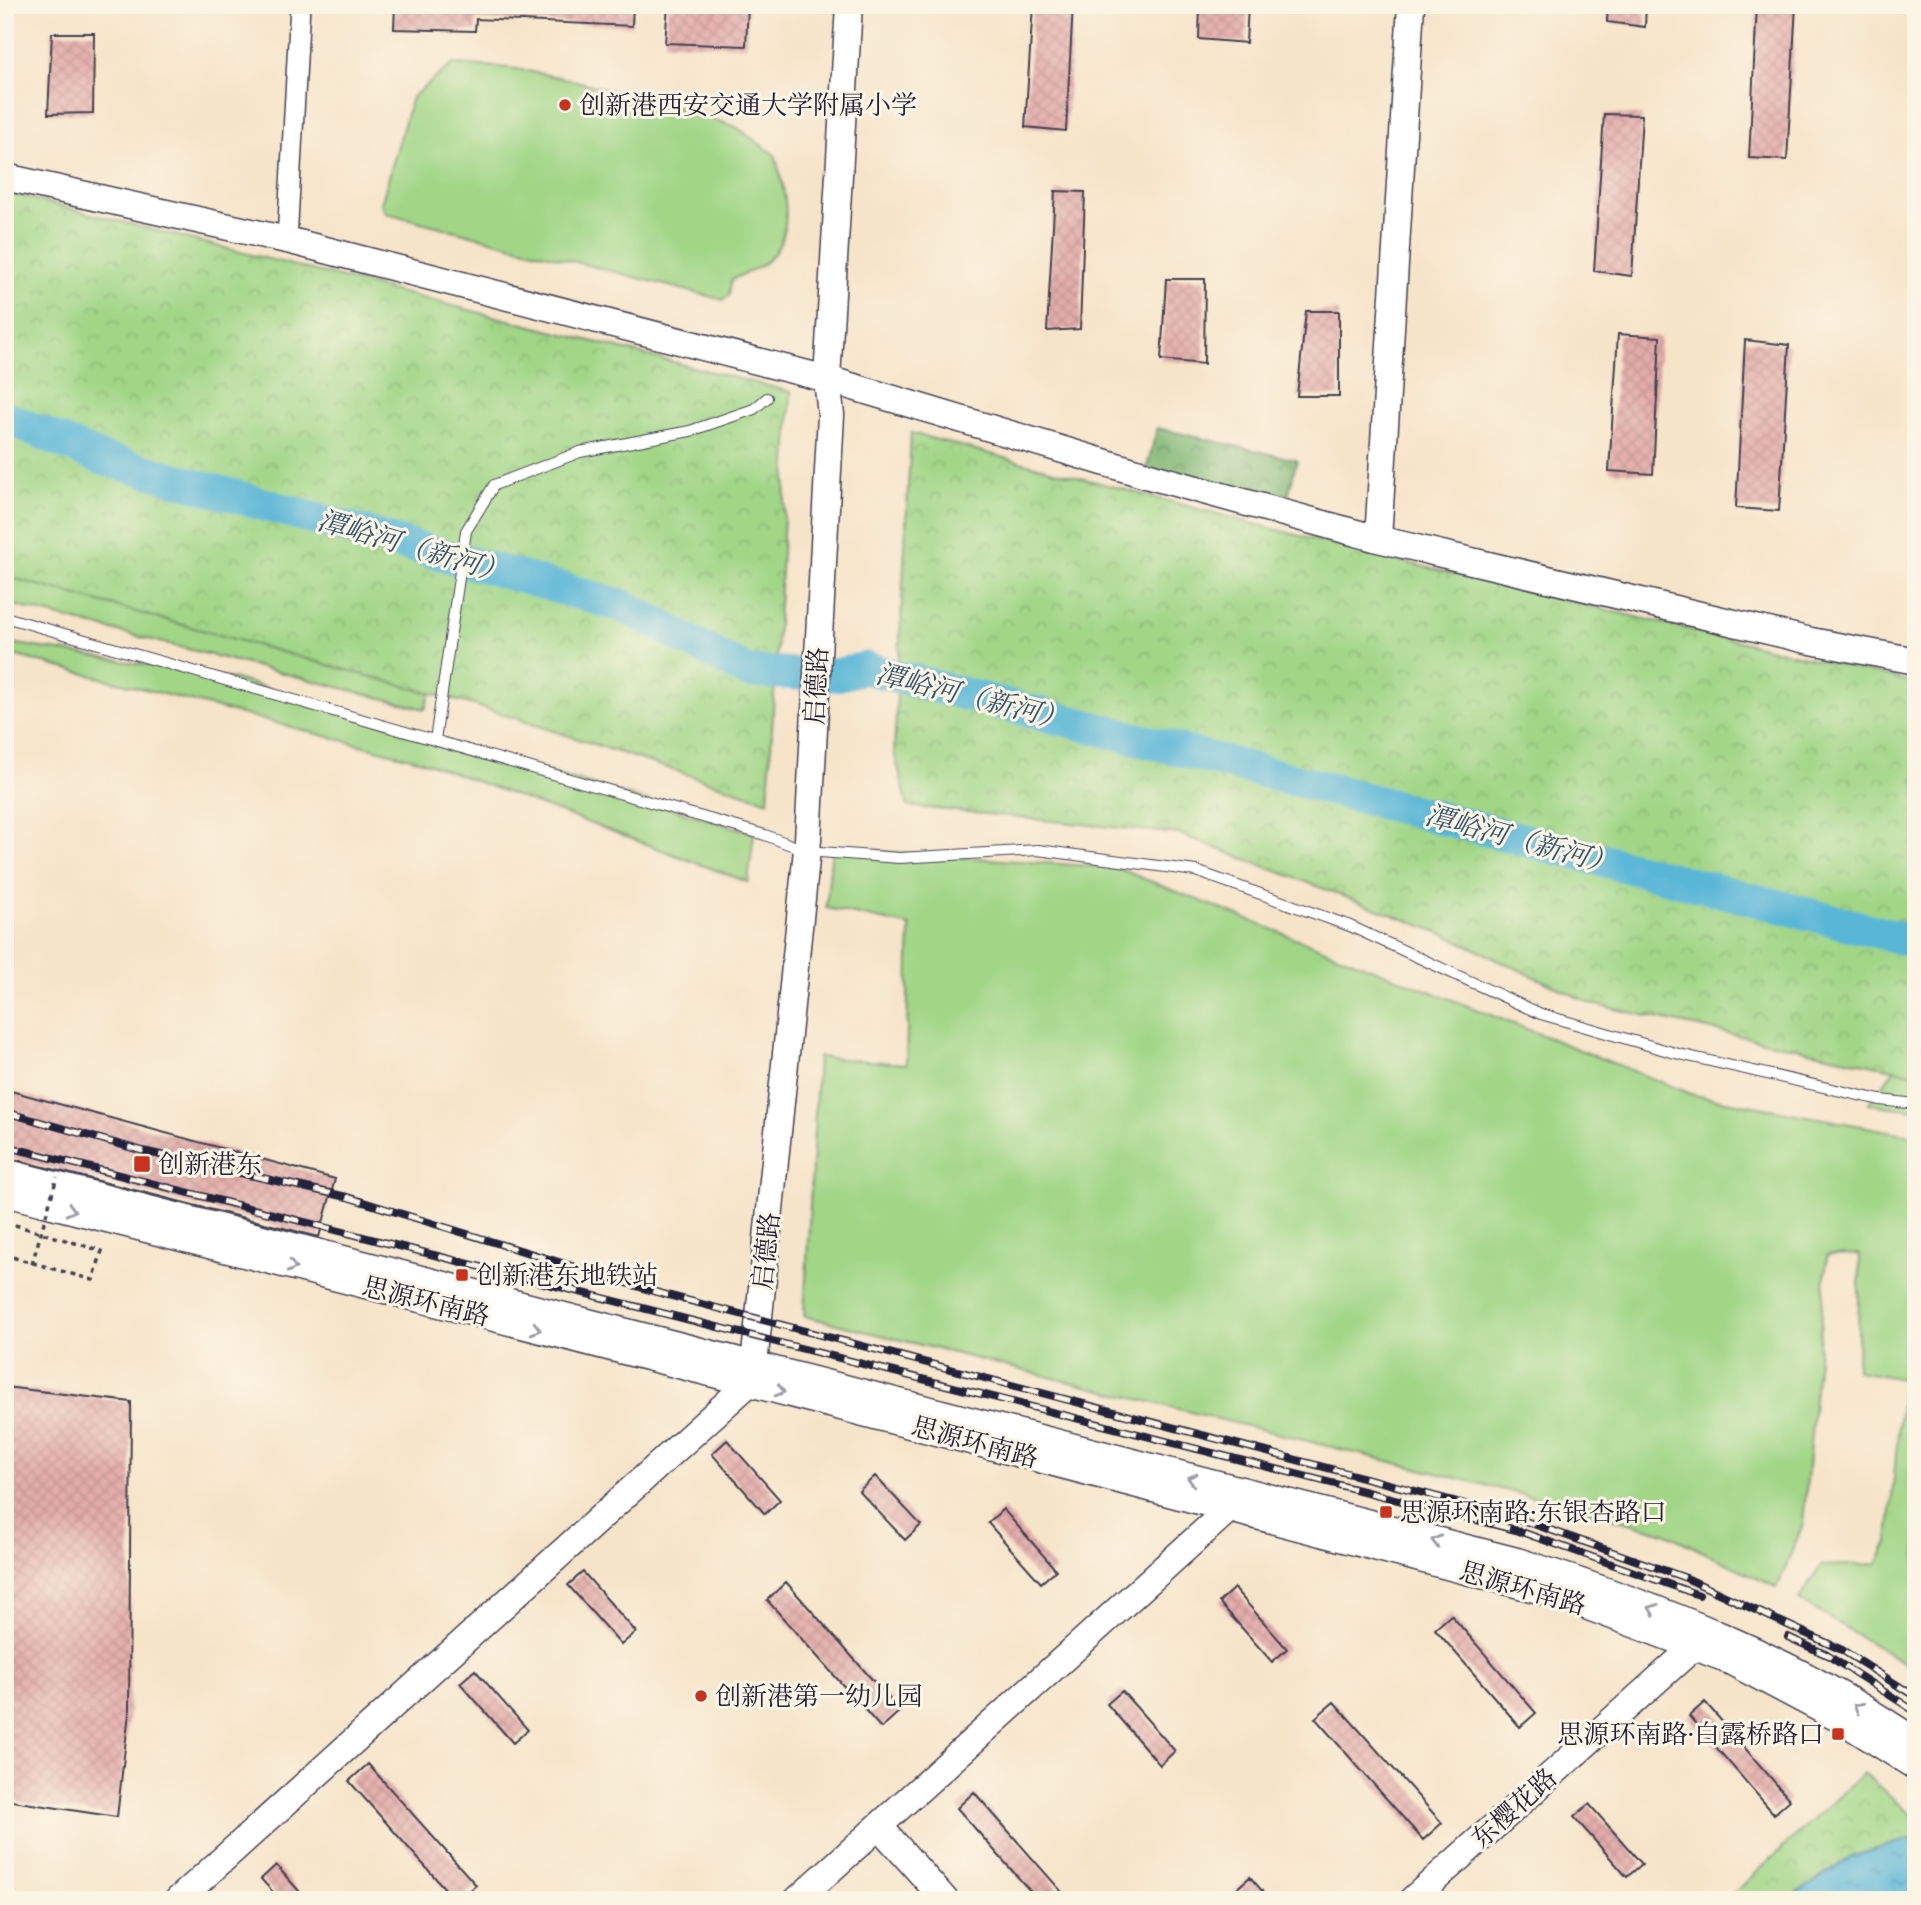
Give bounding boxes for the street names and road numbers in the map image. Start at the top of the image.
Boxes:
street label: 启德路 [797,646,836,726]
street label: 启德路 [745,1210,788,1292]
street label: 思源环南路 [359,1269,493,1334]
street label: 思源环南路 [908,1409,1042,1476]
street label: 思源环南路 [1456,1554,1590,1623]
street label: 东樱花路 [1464,1761,1565,1856]

